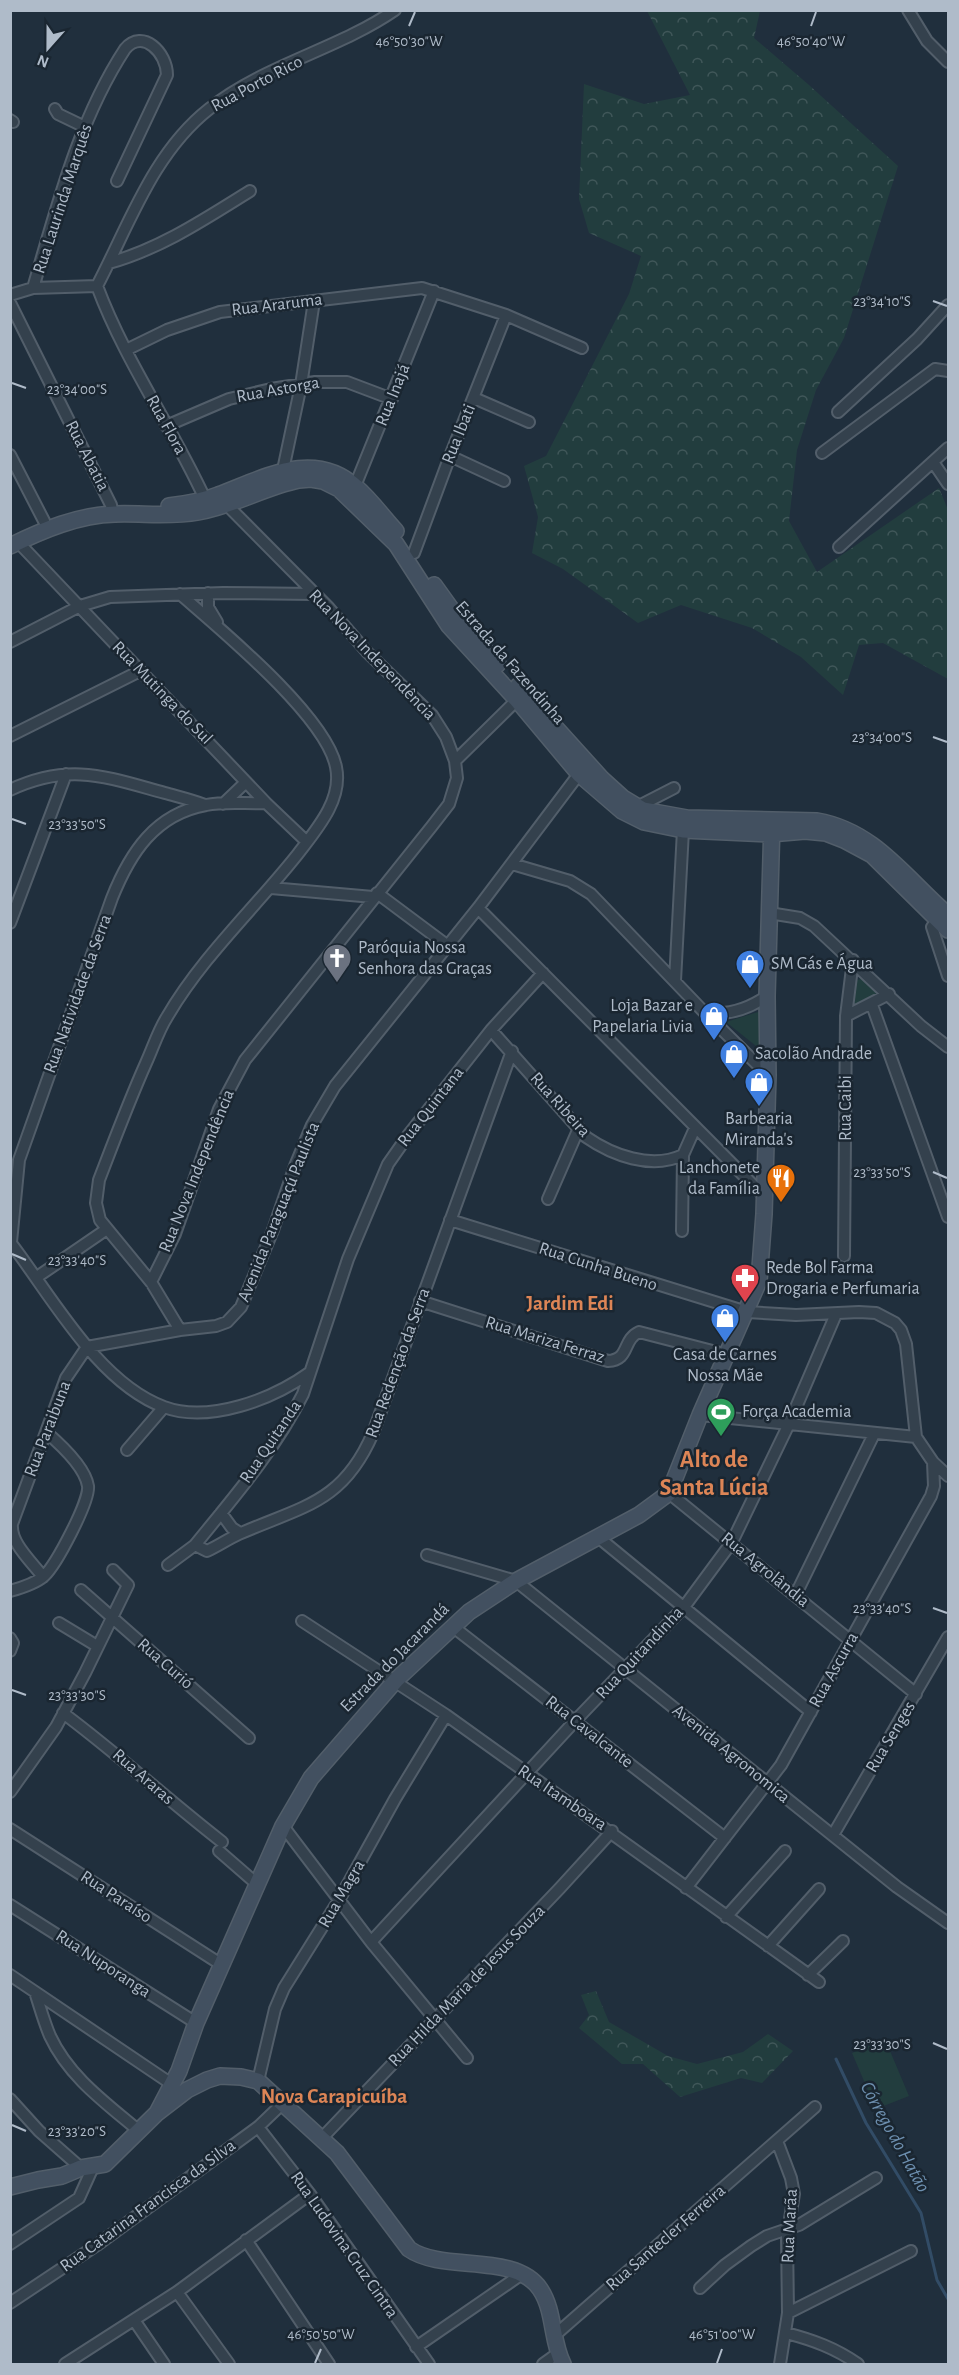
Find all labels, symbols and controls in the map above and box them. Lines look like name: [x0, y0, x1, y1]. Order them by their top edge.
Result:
north arrow: [18, 18, 78, 78]
text: 46°50'30"W: [375, 34, 443, 49]
text: 46°50'40"W: [777, 34, 846, 49]
text: N: [35, 52, 51, 71]
street label: Rua Porto Rico: [208, 52, 306, 116]
street label: Rua Laurinda Marquês: [30, 122, 96, 276]
street label: Rua Araruma: [230, 290, 324, 320]
text: 23°34'10"S: [853, 294, 911, 309]
street label: Rua Inajá: [372, 361, 414, 429]
street label: Rua Astorga: [235, 374, 321, 406]
text: 23°34'00"S: [47, 382, 107, 397]
street label: Rua Flora: [142, 392, 190, 458]
street label: Rua Ibati: [439, 402, 479, 466]
street label: Rua Abatia: [62, 418, 112, 494]
street label: Rua Nova Independência: [305, 586, 439, 724]
street label: Estrada da Fazendinha: [452, 598, 568, 728]
street label: Rua Mutinga do Sul: [108, 638, 216, 748]
text: 23°34'00"S: [852, 730, 912, 745]
text: 23°33'50"S: [48, 817, 106, 832]
street label: Rua Natividade da Serra: [41, 912, 115, 1076]
place label: Paróquia Nossa Senhora das Graças: [358, 939, 492, 978]
church icon: Paróquia Nossa Senhora das Graças: [321, 942, 353, 984]
shop icon: SM Gás e Água: [734, 948, 766, 990]
place label: SM Gás e Água: [771, 952, 873, 973]
place label: Loja Bazar e Papelaria Livia: [592, 997, 693, 1036]
shop icon: Loja Bazar e Papelaria Livia: [698, 1000, 730, 1042]
shop icon: Sacolão Andrade: [718, 1038, 750, 1080]
place label: Sacolão Andrade: [755, 1045, 872, 1063]
street label: Rua Quintana: [394, 1064, 468, 1150]
shop icon: Barbearia Miranda's: [743, 1066, 775, 1108]
street label: Rua Ribeira: [526, 1069, 594, 1141]
street label: Rua Caibi: [837, 1075, 855, 1141]
street label: Rua Nova Independência: [156, 1087, 238, 1255]
place label: Barbearia Miranda's: [725, 1110, 793, 1149]
street label: Avenida Paraguaçú Paulista: [235, 1120, 323, 1304]
place label: Lanchonete da Família: [679, 1159, 760, 1198]
restaurant icon: Lanchonete da Família: [765, 1162, 797, 1204]
text: 23°33'50"S: [853, 1165, 911, 1180]
street label: Rua Cunha Bueno: [537, 1239, 660, 1295]
text: 23°33'40"S: [48, 1253, 106, 1268]
place label: Rede Bol Farma Drogaria e Perfumaria: [766, 1259, 920, 1298]
pharmacy icon: Rede Bol Farma Drogaria e Perfumaria: [729, 1262, 761, 1304]
street label: Rua Redenção da Serra: [362, 1286, 434, 1440]
district label: Jardim Edi: [526, 1293, 614, 1314]
shop icon: Casa de Carnes Nossa Mãe: [709, 1302, 741, 1344]
street label: Rua Mariza Ferraz: [483, 1313, 607, 1367]
place label: Casa de Carnes Nossa Mãe: [673, 1346, 777, 1385]
street label: Rua Paraibuna: [21, 1378, 75, 1480]
sports icon: Força Academia: [705, 1396, 737, 1438]
street label: Rua Quitanda: [237, 1397, 305, 1487]
place label: Força Academia: [742, 1403, 851, 1421]
district label: Alto de Santa Lúcia: [660, 1448, 768, 1500]
street label: Rua Agrolândia: [717, 1529, 813, 1611]
street label: Estrada do Jacarandá: [337, 1600, 453, 1716]
text: 23°33'40"S: [853, 1601, 911, 1616]
street label: Rua Quitandinha: [593, 1603, 687, 1703]
street label: Rua Ascurra: [806, 1629, 862, 1711]
street label: Rua Curió: [134, 1635, 196, 1693]
text: 23°33'30"S: [48, 1688, 106, 1703]
street label: Rua Cavalcante: [542, 1692, 636, 1772]
street label: Rua Senges: [863, 1698, 919, 1776]
street label: Avenida Agronomica: [669, 1701, 793, 1807]
street label: Rua Araras: [109, 1746, 177, 1808]
street label: Rua Itamboara: [514, 1762, 610, 1834]
street label: Rua Magra: [315, 1857, 369, 1931]
street label: Rua Paraíso: [77, 1867, 155, 1927]
street label: Rua Hilda Maria de Jesus Souza: [385, 1902, 549, 2070]
street label: Rua Nuporanga: [52, 1927, 154, 2001]
text: 23°33'30"S: [853, 2037, 911, 2052]
water label: Córrego do Hatão: [856, 2078, 934, 2196]
district label: Nova Carapicuíba: [261, 2086, 407, 2107]
text: 23°33'20"S: [48, 2124, 106, 2139]
street label: Rua Catarina Francisca da Silva: [57, 2136, 239, 2276]
street label: Rua Ludovina Cruz Cintra: [287, 2168, 401, 2322]
street label: Rua Santecler Ferreira: [603, 2181, 729, 2295]
street label: Rua Marãa: [779, 2188, 801, 2264]
text: 46°50'50"W: [287, 2327, 355, 2342]
text: 46°51'00"W: [689, 2327, 756, 2342]

